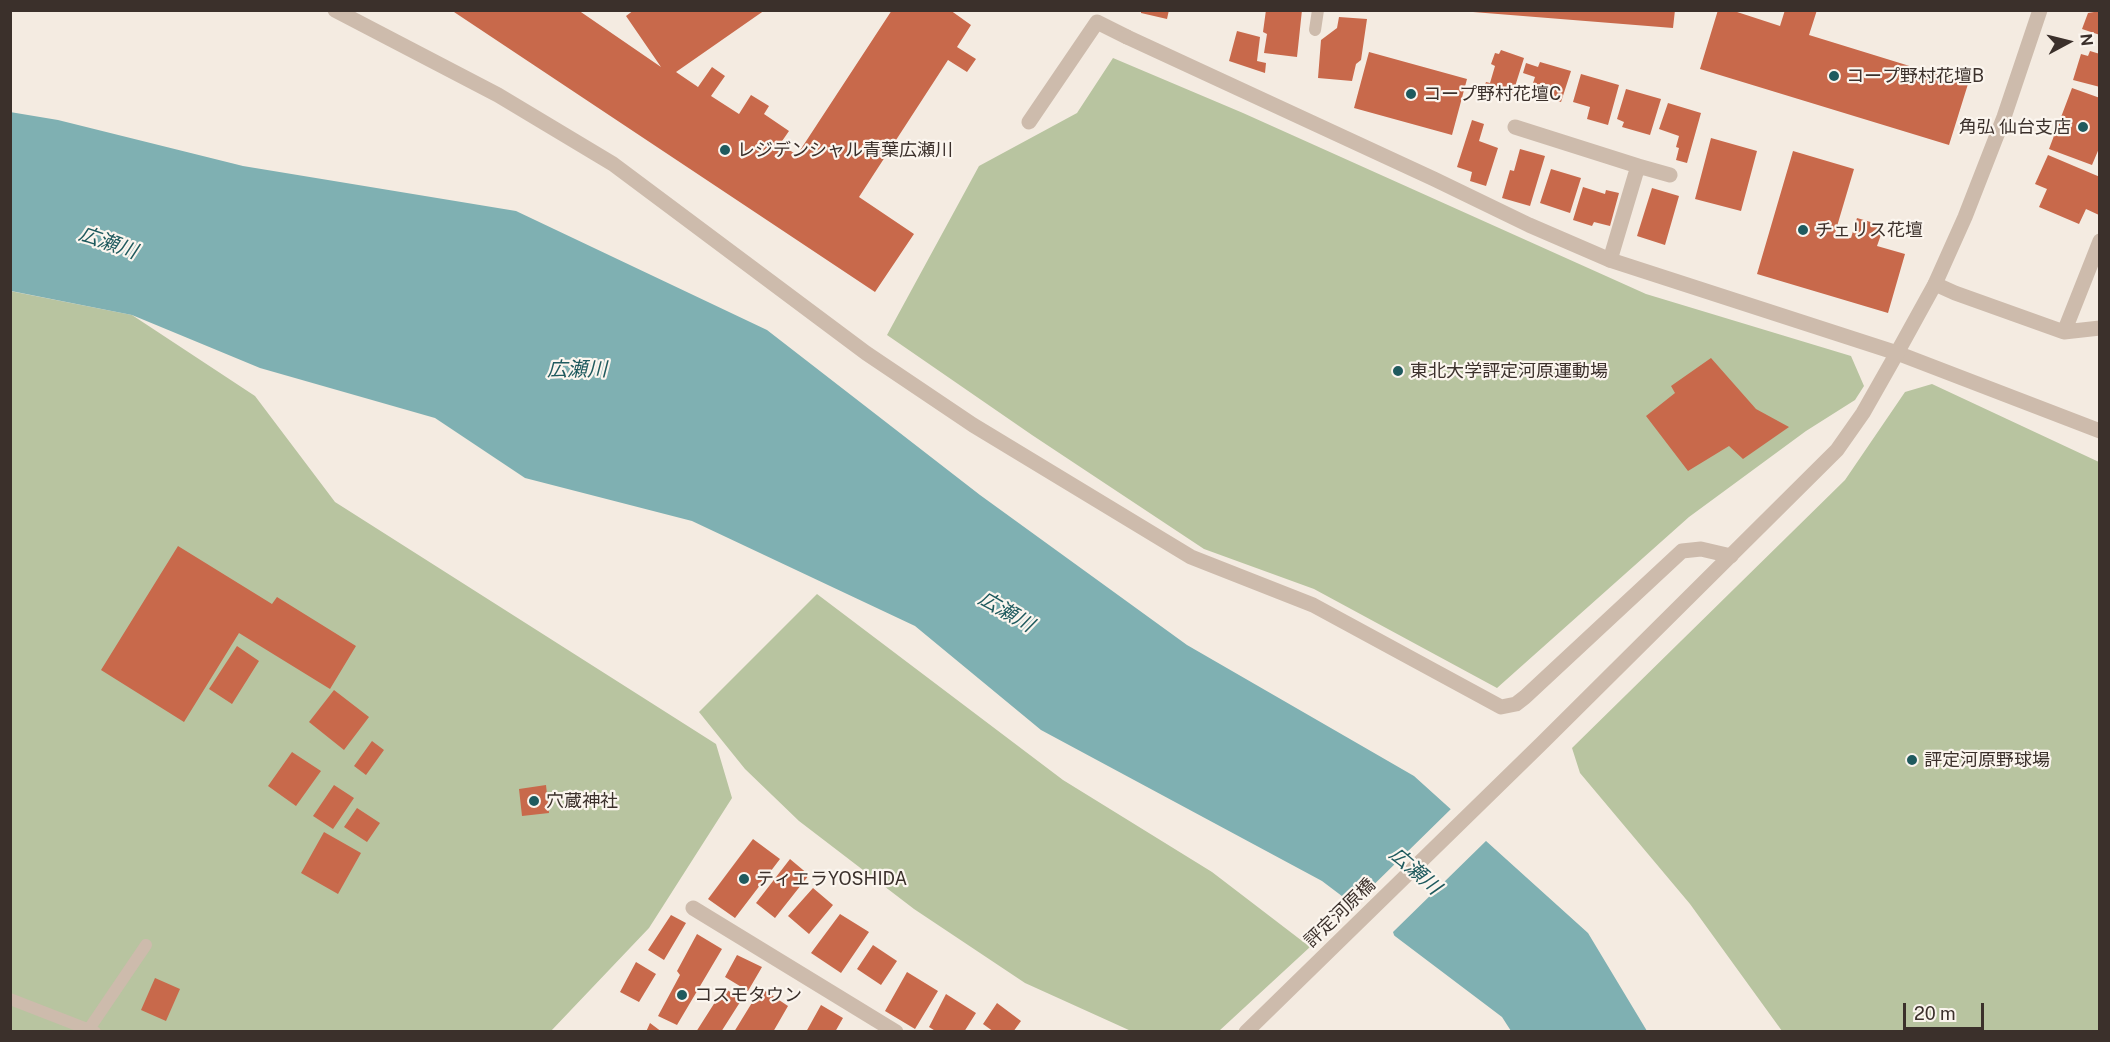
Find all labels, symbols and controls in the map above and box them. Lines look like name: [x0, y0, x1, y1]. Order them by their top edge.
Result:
north arrow: [2038, 12, 2098, 72]
text: N: [2076, 32, 2097, 47]
place label: コープ野村花壇B: [1846, 65, 1984, 87]
marker: コープ野村花壇B: [1827, 69, 1841, 83]
place label: コープ野村花壇C: [1423, 83, 1561, 105]
marker: コープ野村花壇C: [1404, 87, 1418, 101]
place label: 角弘 仙台支店: [1959, 116, 2071, 138]
marker: 角弘 仙台支店: [2076, 120, 2090, 134]
place label: レジデンシャル青葉広瀬川: [737, 139, 953, 161]
marker: レジデンシャル青葉広瀬川: [718, 143, 732, 157]
place label: チェリス花壇: [1815, 219, 1923, 241]
water label: 広瀬川: [76, 222, 140, 264]
marker: チェリス花壇: [1796, 223, 1810, 237]
water label: 広瀬川: [547, 358, 607, 382]
place label: 東北大学評定河原運動場: [1410, 360, 1608, 382]
marker: 東北大学評定河原運動場: [1391, 364, 1405, 378]
water label: 広瀬川: [974, 587, 1038, 637]
place label: 評定河原野球場: [1924, 749, 2050, 771]
marker: 評定河原野球場: [1905, 753, 1919, 767]
place label: 穴蔵神社: [546, 790, 618, 812]
marker: 穴蔵神社: [527, 794, 541, 808]
water label: 広瀬川: [1384, 842, 1446, 900]
place label: ティエラYOSHIDA: [756, 868, 907, 890]
marker: ティエラYOSHIDA: [737, 872, 751, 886]
street label: 評定河原橋: [1300, 874, 1380, 952]
place label: コスモタウン: [694, 984, 802, 1006]
marker: コスモタウン: [675, 988, 689, 1002]
scale bar: [1906, 991, 1987, 1029]
text: 20 m: [1914, 1003, 1956, 1024]

